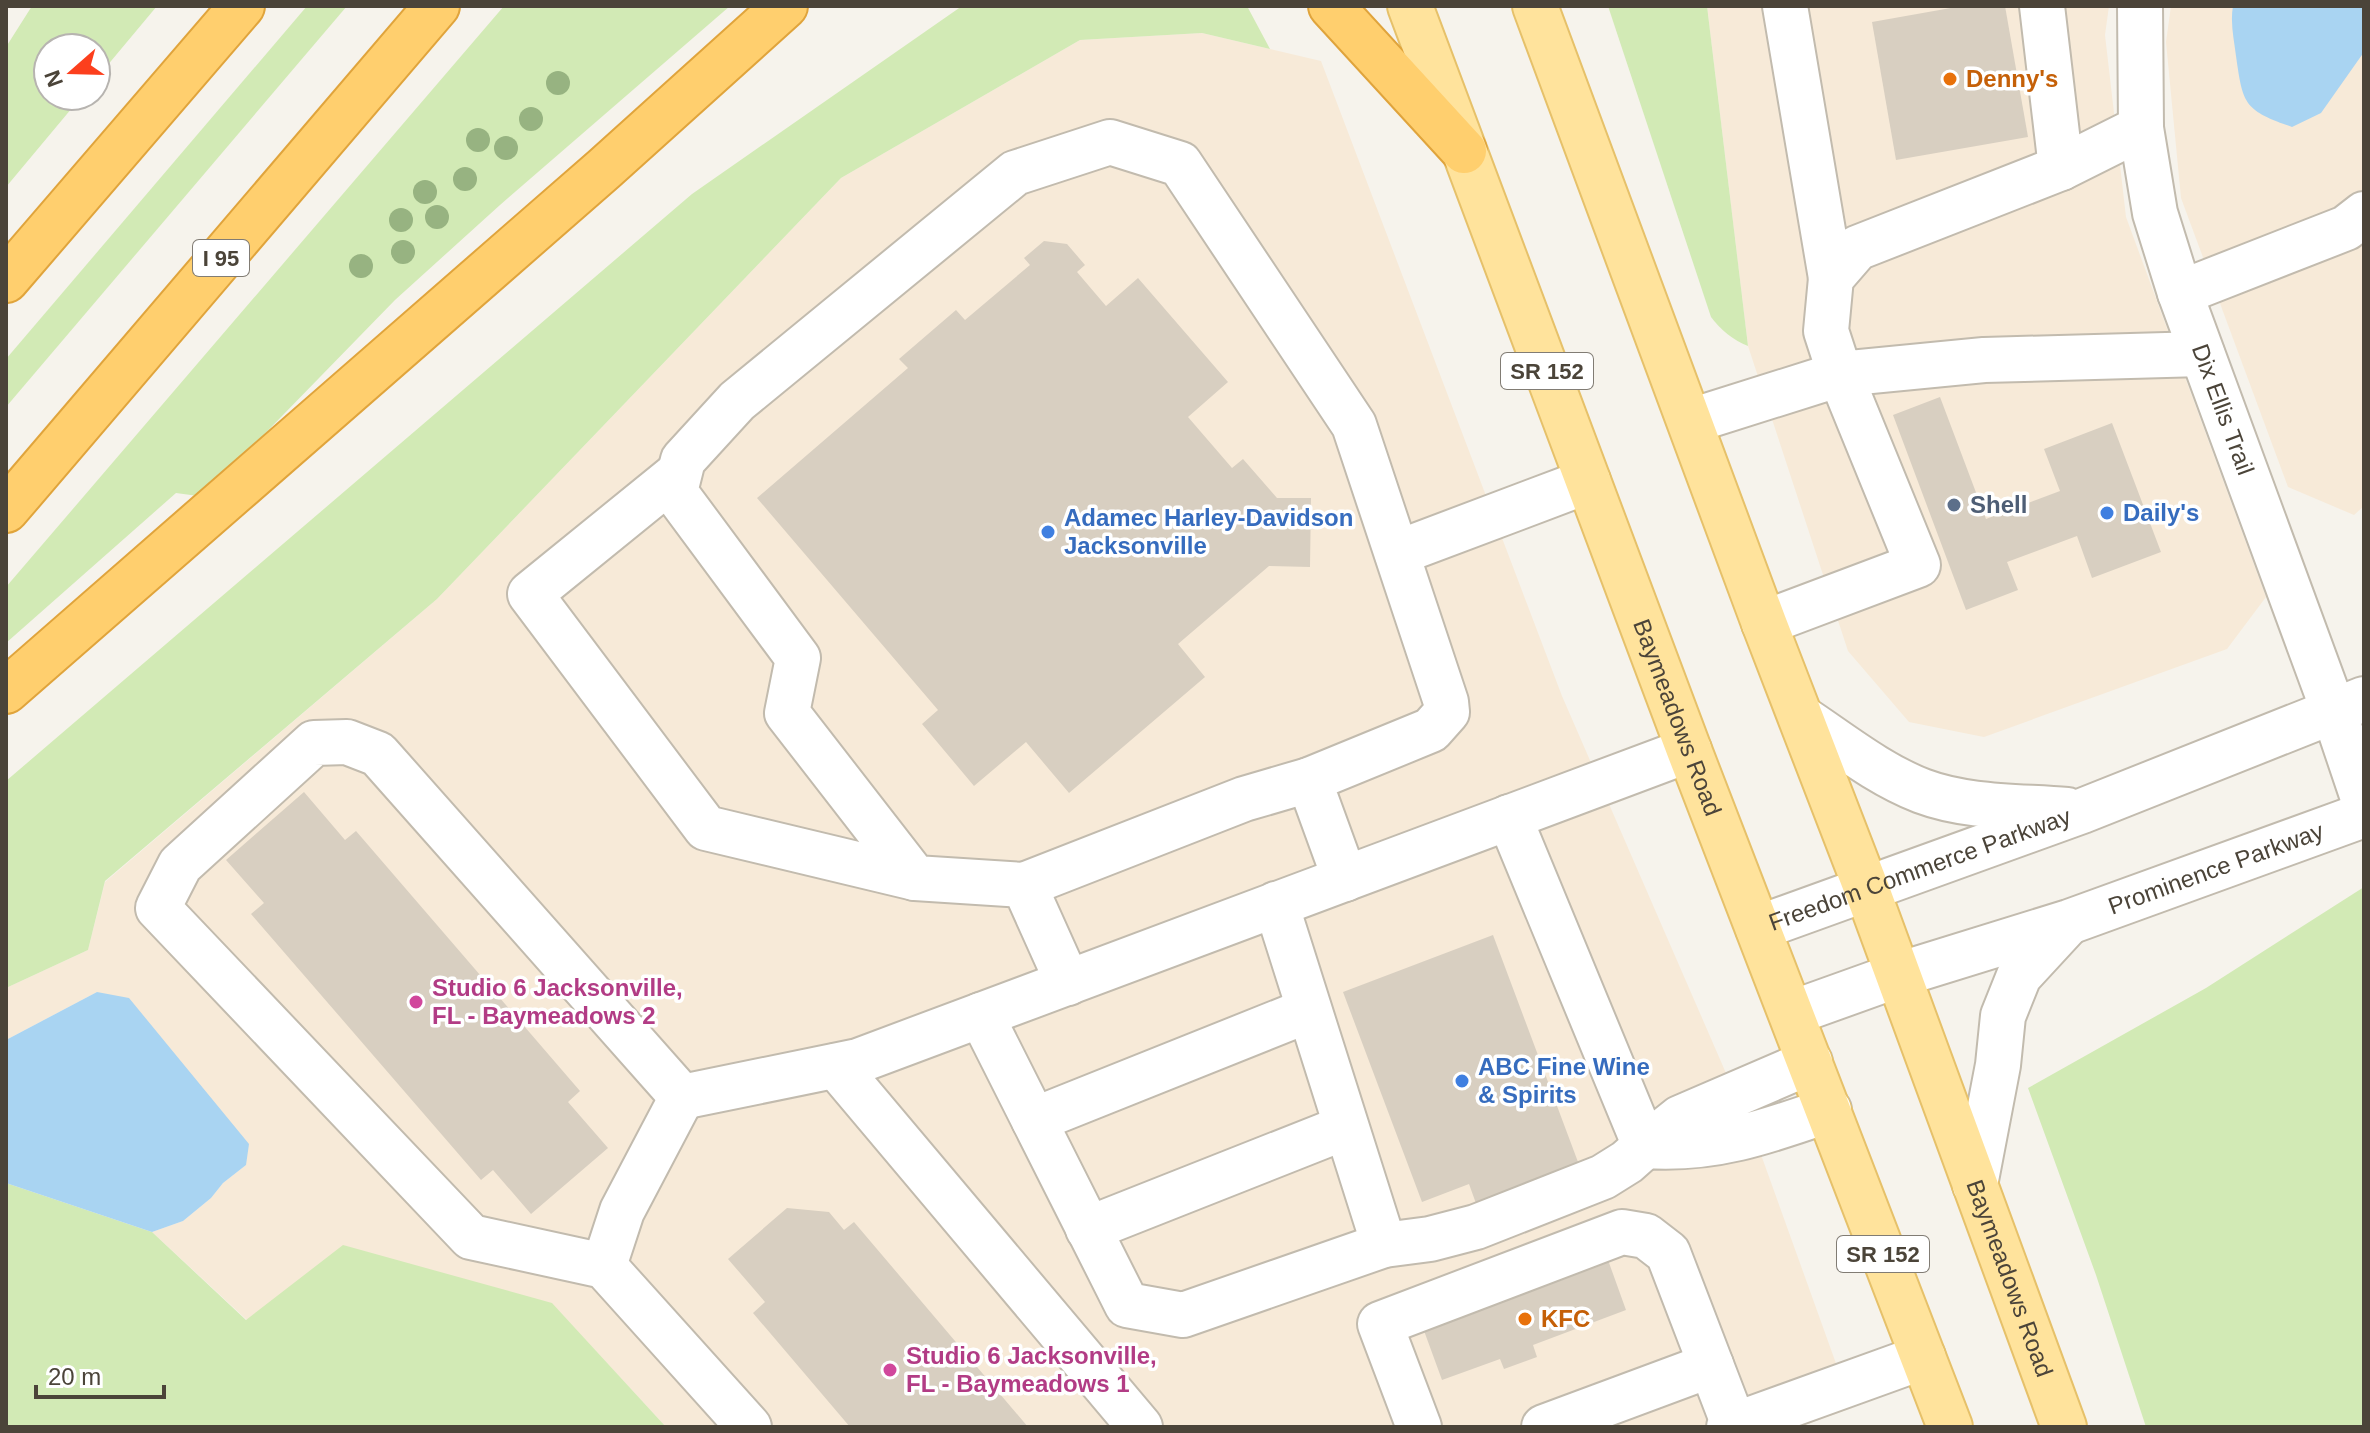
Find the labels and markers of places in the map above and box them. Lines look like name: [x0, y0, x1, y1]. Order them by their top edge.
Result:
place label: Denny's: [1966, 65, 2058, 92]
marker: Denny's: [1941, 70, 1959, 88]
place label: Shell: [1970, 491, 2027, 518]
marker: Shell: [1945, 496, 1963, 514]
place label: Daily's: [2123, 499, 2199, 526]
place label: Adamec Harley-Davidson Jacksonville: [1064, 504, 1353, 559]
marker: Daily's: [2098, 504, 2116, 522]
marker: Adamec Harley-Davidson Jacksonville: [1039, 523, 1057, 541]
place label: Studio 6 Jacksonville, FL - Baymeadows 2: [432, 974, 683, 1029]
marker: Studio 6 Jacksonville, FL - Baymeadows 2: [407, 993, 425, 1011]
place label: ABC Fine Wine & Spirits: [1478, 1053, 1650, 1108]
marker: ABC Fine Wine & Spirits: [1453, 1072, 1471, 1090]
place label: KFC: [1541, 1305, 1590, 1332]
marker: KFC: [1516, 1310, 1534, 1328]
place label: Studio 6 Jacksonville, FL - Baymeadows 1: [906, 1342, 1157, 1397]
marker: Studio 6 Jacksonville, FL - Baymeadows 1: [881, 1361, 899, 1379]

